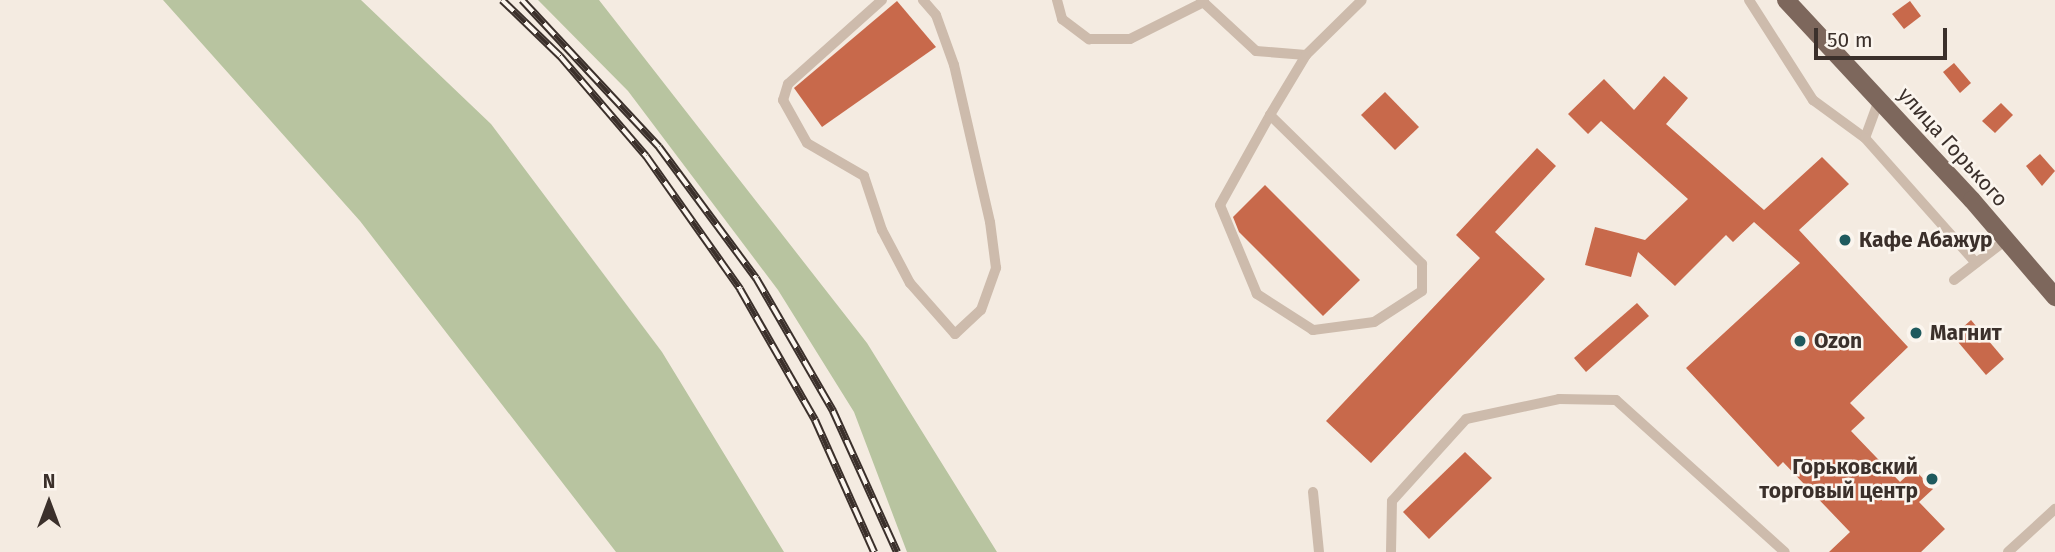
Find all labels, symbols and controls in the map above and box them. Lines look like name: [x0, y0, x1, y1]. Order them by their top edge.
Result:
scale bar: [1817, 14, 1950, 58]
text: 50 m: [1827, 27, 1873, 53]
street label: улица Горького: [1893, 82, 2013, 212]
place label: Кафе Абажур: [1859, 227, 1993, 253]
marker: Кафе Абажур: [1837, 232, 1853, 248]
place label: Магнит: [1930, 320, 2002, 346]
marker: Магнит: [1908, 325, 1924, 341]
place label: Ozon: [1814, 328, 1862, 354]
marker: Ozon: [1792, 333, 1808, 349]
place label: Горьковский торговый центр: [1759, 454, 1918, 504]
north arrow: [14, 468, 84, 538]
text: N: [43, 470, 55, 493]
marker: Горьковский торговый центр: [1924, 471, 1940, 487]

